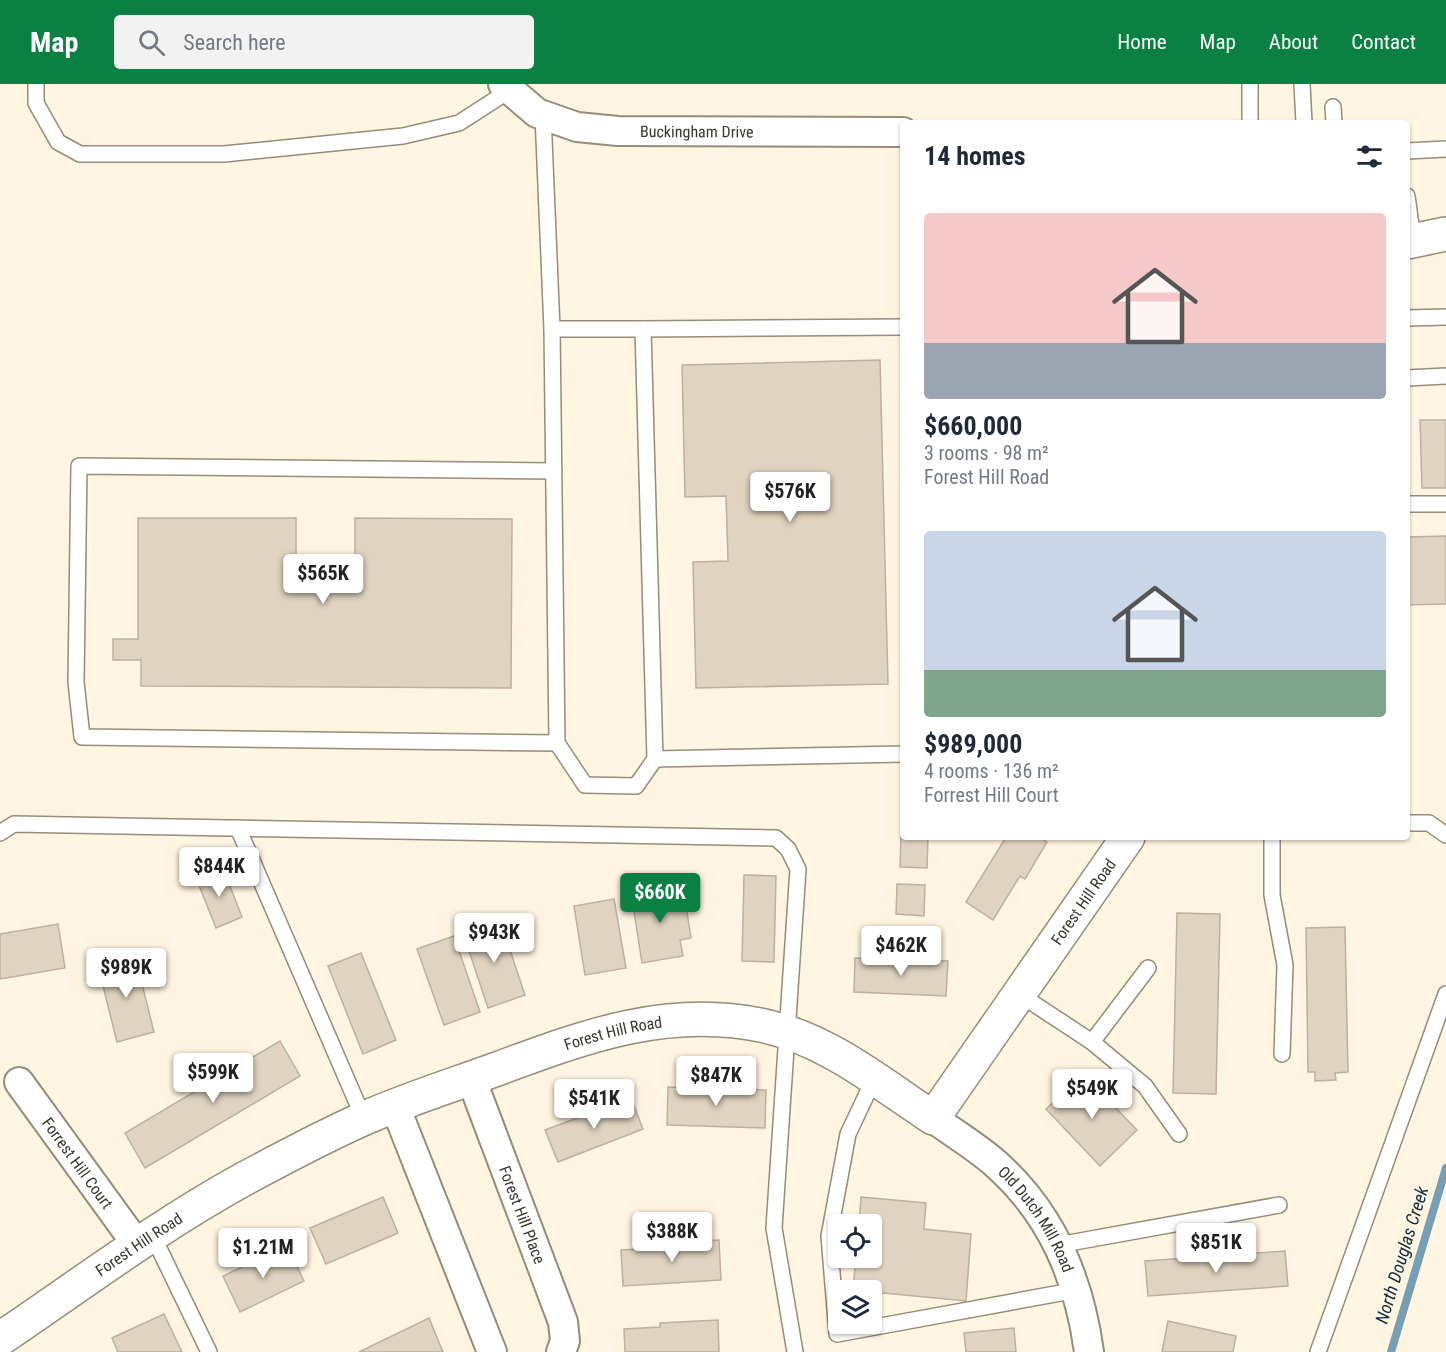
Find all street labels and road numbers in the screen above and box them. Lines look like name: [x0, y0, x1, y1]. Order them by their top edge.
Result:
street label: Buckingham Drive: [640, 122, 753, 141]
street label: Forest Hill Road: [1047, 855, 1120, 949]
street label: Forest Hill Road: [562, 1013, 663, 1054]
street label: Forrest Hill Court: [38, 1114, 117, 1213]
street label: Old Dutch Mill Road: [994, 1162, 1078, 1275]
street label: Forest Hill Place: [495, 1163, 549, 1266]
street label: Forest Hill Road: [92, 1209, 186, 1280]

